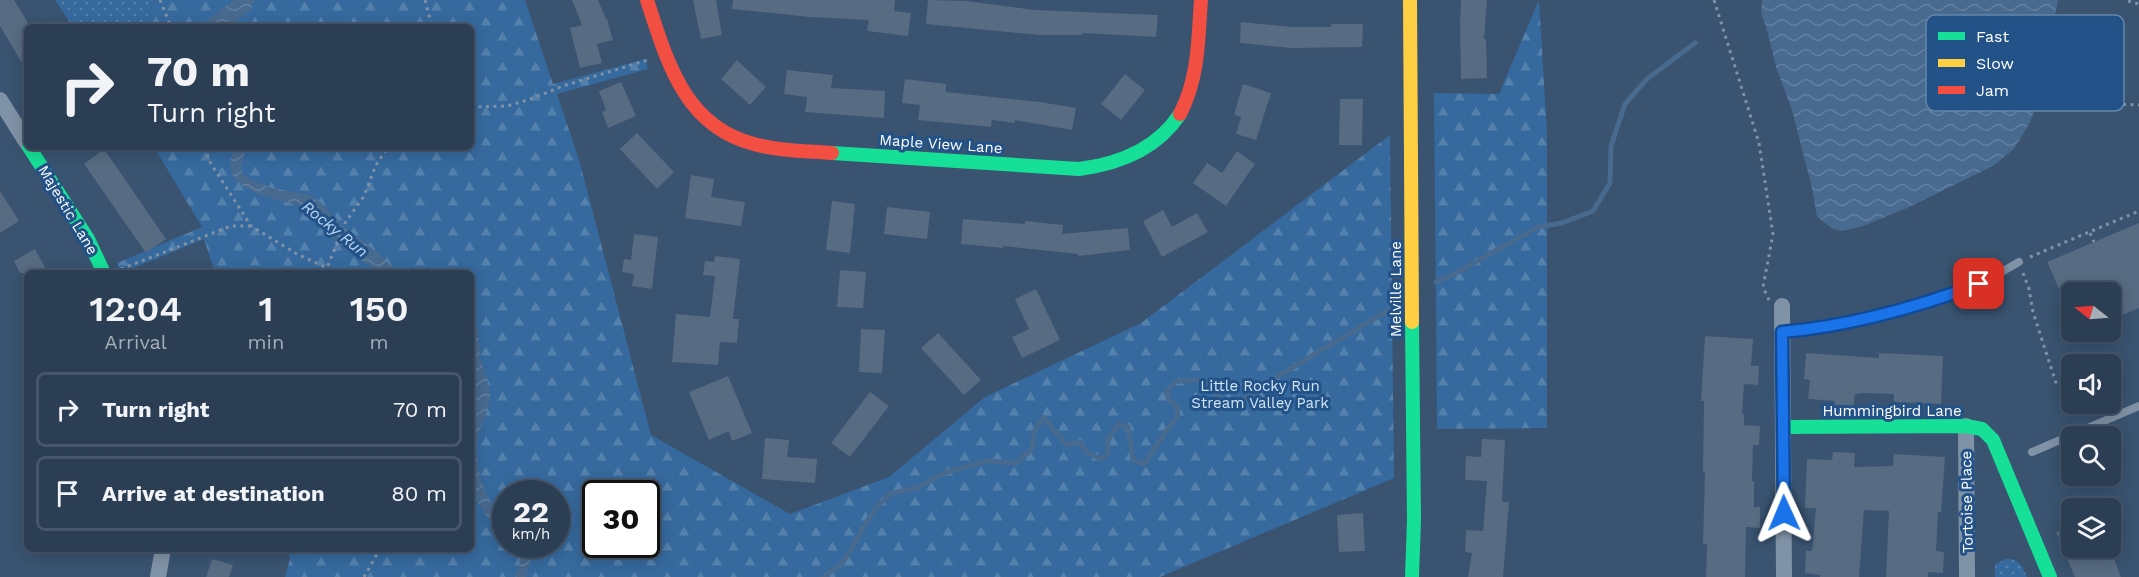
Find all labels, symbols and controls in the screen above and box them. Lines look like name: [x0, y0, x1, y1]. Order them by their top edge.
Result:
legend: [1926, 15, 2124, 111]
text: Fast: [1976, 27, 2009, 46]
text: 70 m: [147, 47, 250, 96]
icon: right: [48, 48, 126, 126]
text: Slow: [1976, 54, 2014, 73]
text: Jam: [1976, 81, 2009, 100]
text: Turn right: [147, 97, 276, 129]
street label: Maple View Lane: [879, 131, 1003, 157]
street label: Majestic Lane: [34, 162, 102, 258]
water label: Rocky Run: [298, 197, 372, 261]
street label: Melville Lane: [1387, 241, 1405, 337]
pin: [1953, 258, 2004, 309]
icon: arrive: [1962, 267, 1995, 300]
north arrow: [2061, 282, 2121, 342]
map controls: [2061, 282, 2121, 558]
text: 12:04: [89, 288, 182, 330]
text: 1: [258, 288, 273, 330]
text: 150: [350, 288, 409, 330]
text: Arrival: [105, 330, 167, 354]
text: min: [248, 330, 284, 354]
text: m: [370, 330, 389, 354]
button: sound: [2061, 354, 2121, 414]
park label: Little Rocky Run Stream Valley Park: [1191, 377, 1329, 412]
icon: right: [51, 393, 84, 426]
text: Turn right: [102, 397, 209, 422]
text: 70 m: [393, 397, 447, 422]
street label: Hummingbird Lane: [1822, 402, 1962, 420]
button: search: [2061, 426, 2121, 486]
street label: Tortoise Place: [1957, 451, 1977, 553]
icon: arrive: [51, 477, 84, 510]
speed limit sign: 30: [582, 480, 660, 558]
text: Arrive at destination: [102, 481, 325, 506]
text: 80 m: [391, 481, 447, 506]
position arrow: [1752, 481, 1816, 545]
text: 22: [513, 494, 549, 529]
button: layers: [2061, 498, 2121, 558]
text: km/h: [512, 525, 550, 543]

